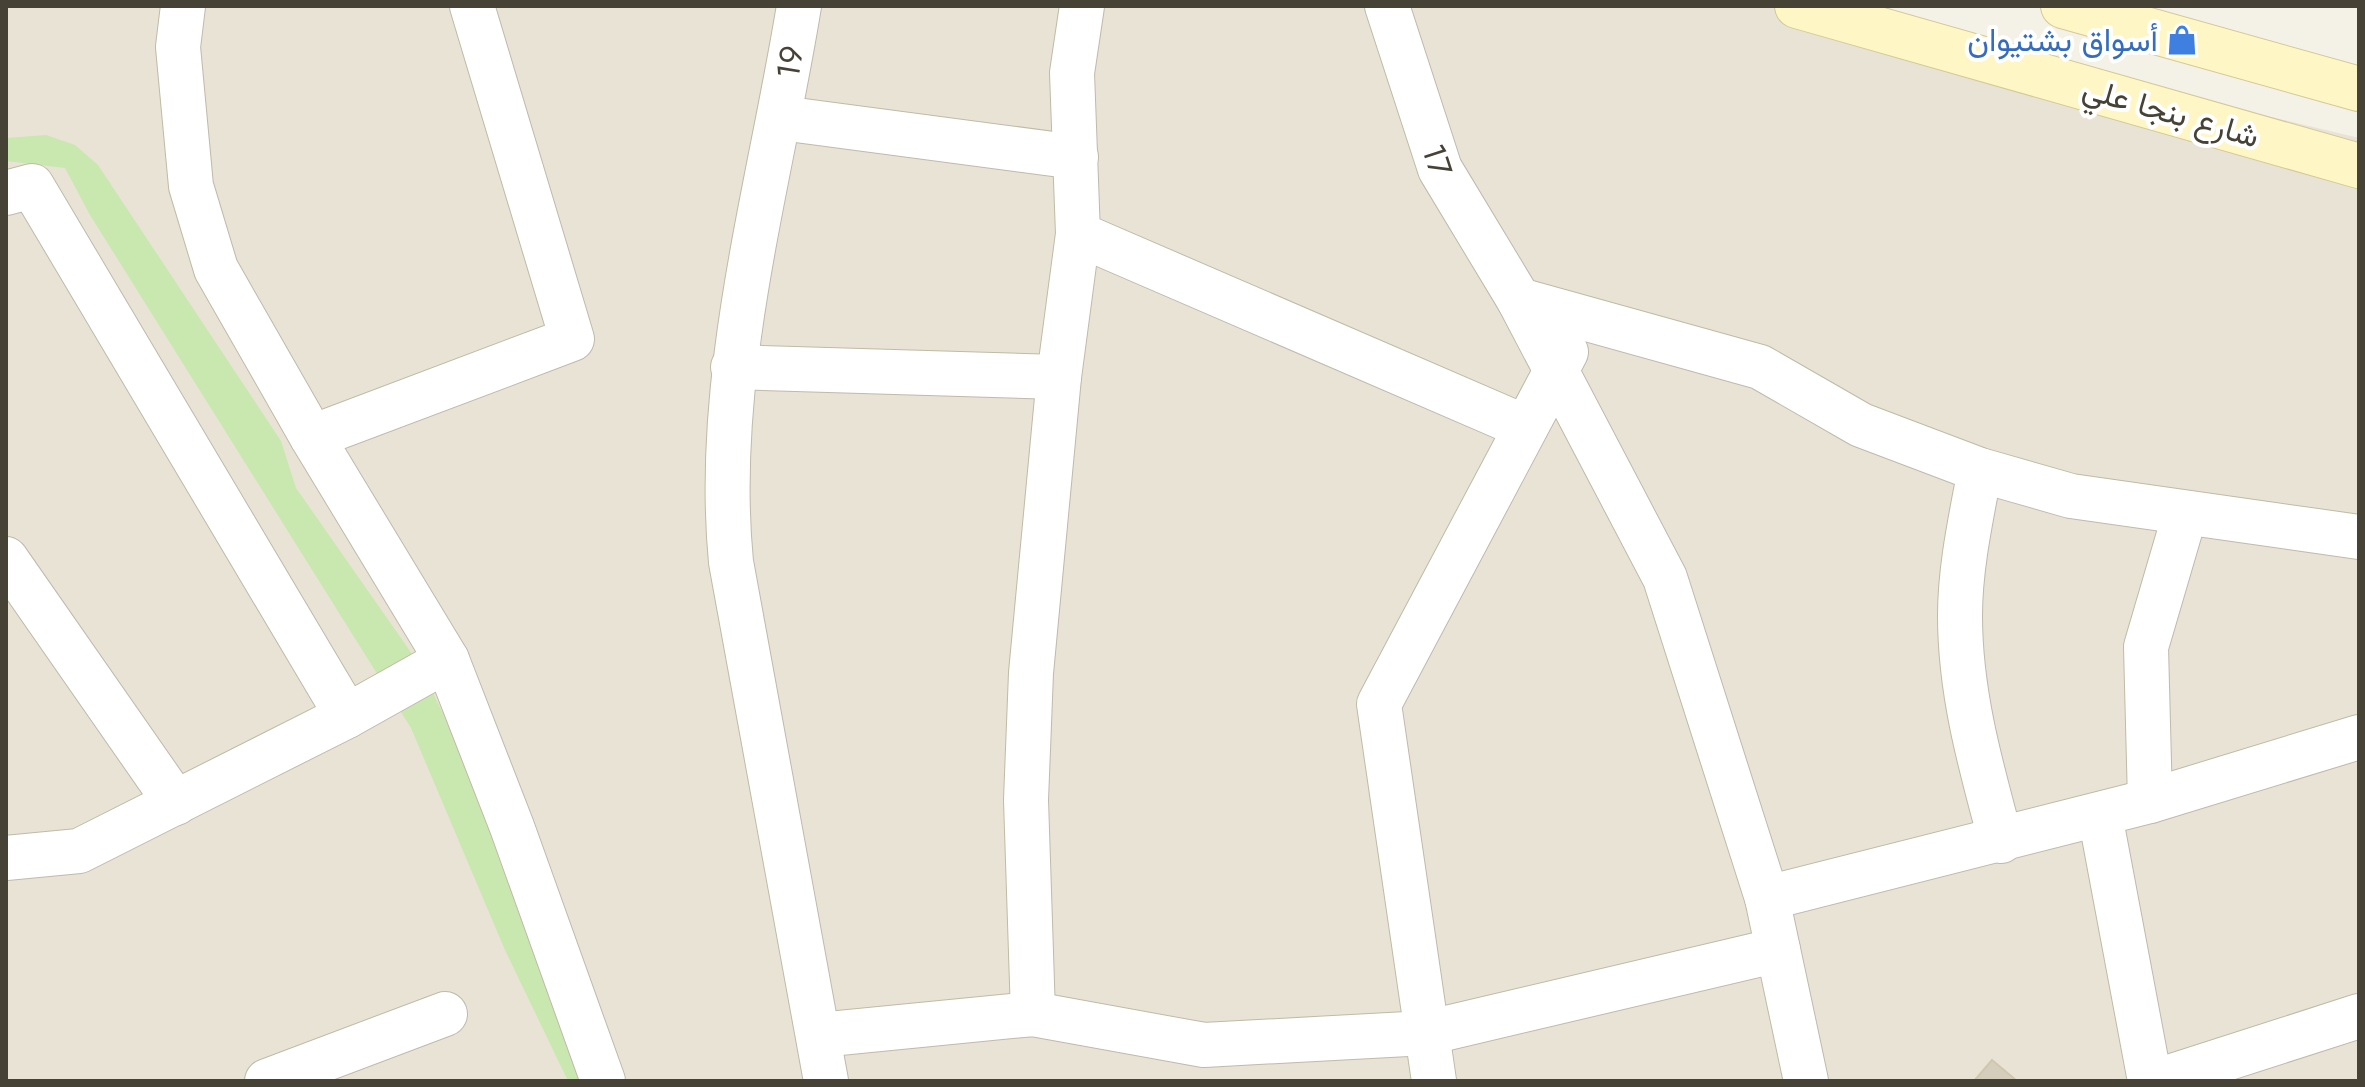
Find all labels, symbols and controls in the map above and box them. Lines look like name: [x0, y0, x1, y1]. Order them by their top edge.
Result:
place label: أسواق بشتيوان: [1967, 17, 2158, 63]
shop icon: أسواق بشتيوان: [2165, 23, 2199, 57]
street label: 19: [765, 42, 815, 82]
street label: شارع بنجا علي: [2077, 65, 2265, 162]
street label: 17: [1410, 138, 1464, 182]

